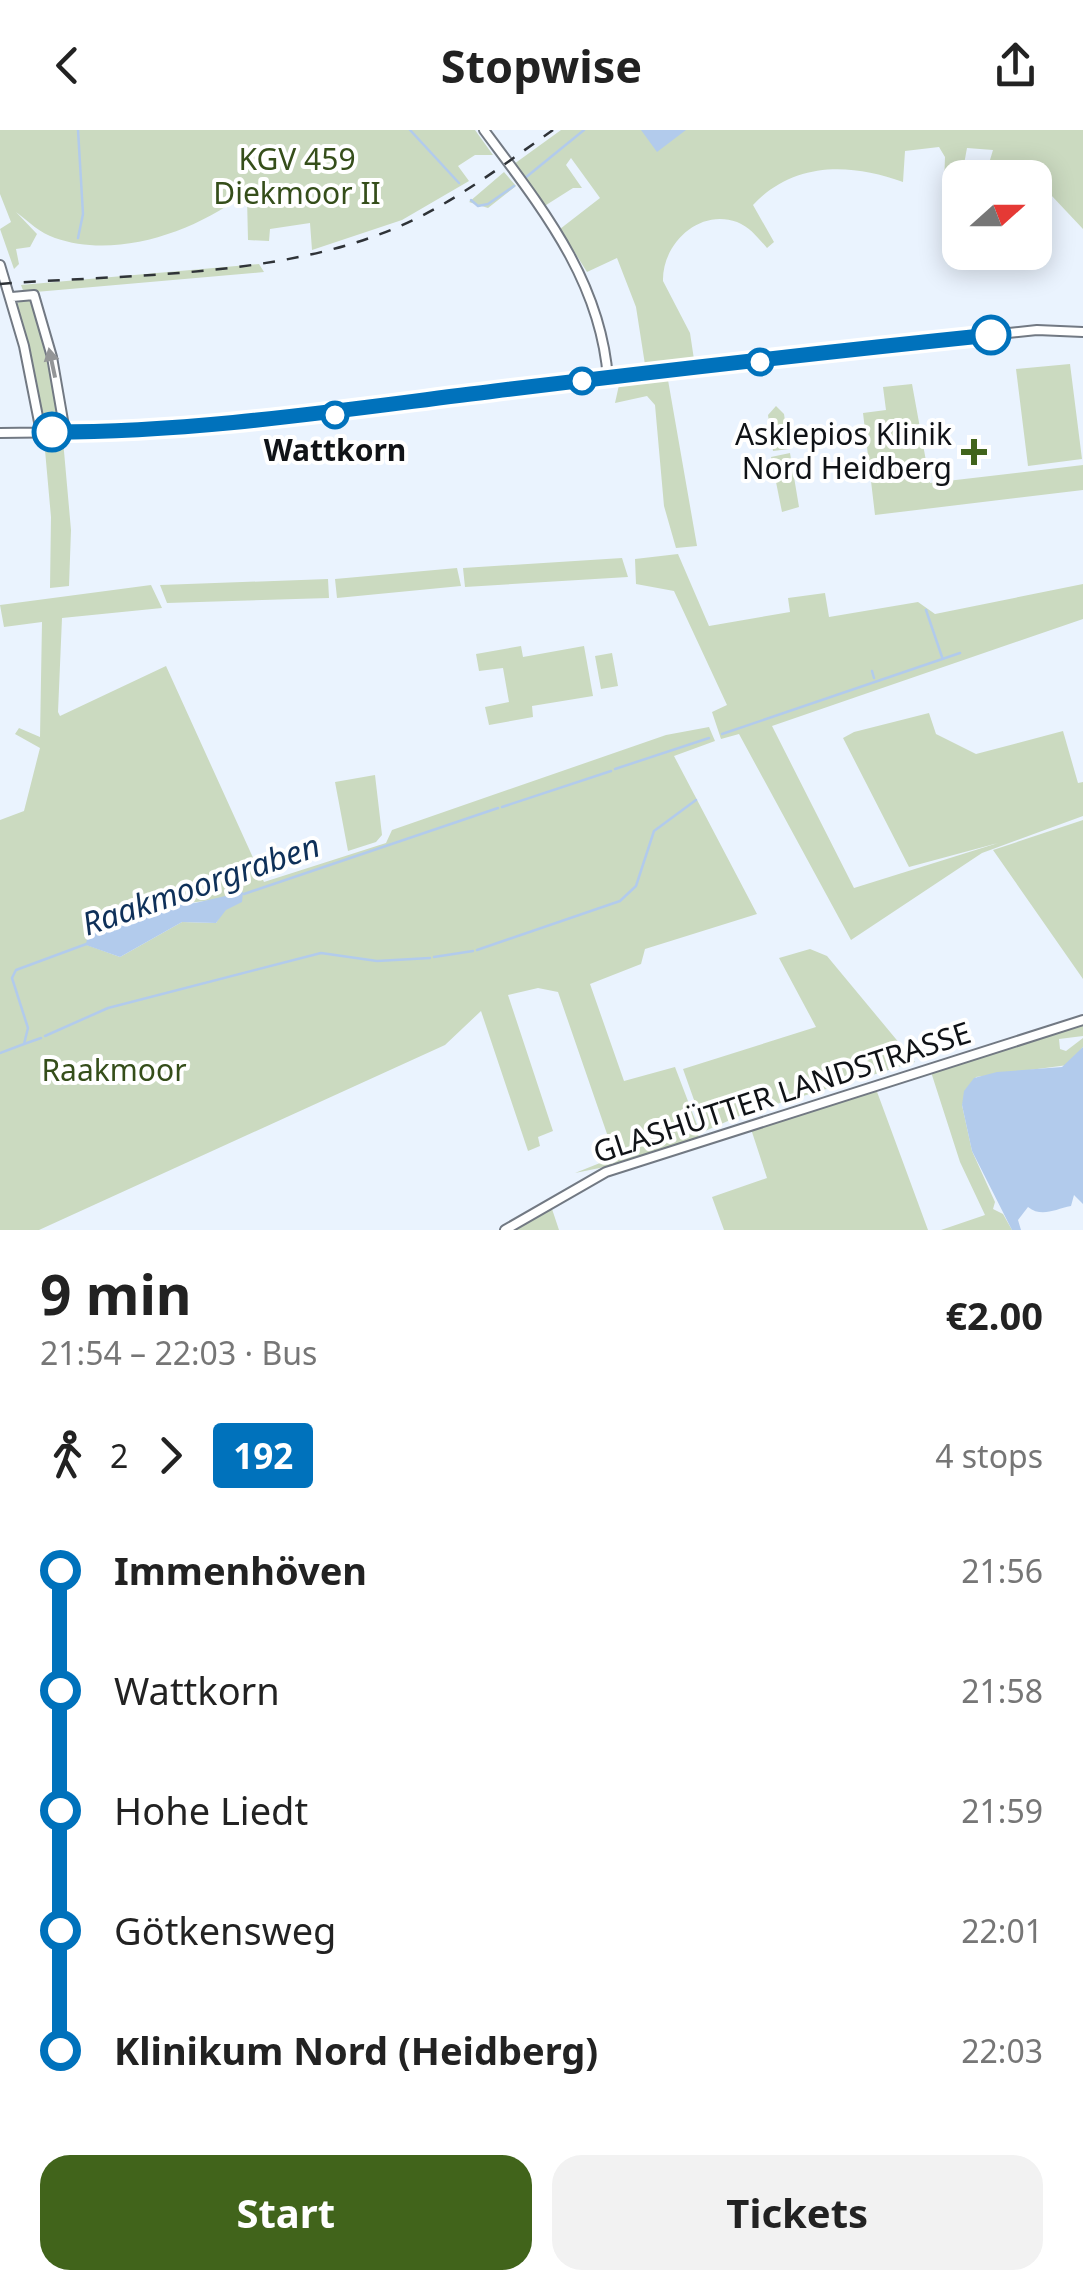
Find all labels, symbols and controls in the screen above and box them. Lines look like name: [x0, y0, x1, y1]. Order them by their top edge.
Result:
text: Stopwise: [441, 35, 642, 96]
icon: back: [40, 38, 95, 93]
icon: share: [988, 38, 1043, 93]
park label: KGV 459 Diekmoor II: [213, 138, 381, 213]
north arrow: [942, 160, 1052, 270]
map controls: [942, 160, 1052, 270]
unlabelled marker: [972, 316, 1010, 354]
one-way arrow: [44, 347, 60, 378]
unlabelled marker: [747, 349, 773, 375]
unlabelled marker: [569, 368, 595, 394]
marker: Wattkorn: [322, 402, 348, 428]
unlabelled marker: [33, 413, 71, 451]
place label: Asklepios Klinik Nord Heidberg: [735, 413, 952, 488]
place label: Wattkorn: [264, 429, 406, 470]
marker: Asklepios Klinik Nord Heidberg: [961, 439, 987, 465]
water label: Raakmoorgraben: [76, 823, 325, 944]
street label: GLASHÜTTER LANDSTRASSE: [588, 1011, 976, 1172]
park label: Raakmoor: [41, 1049, 187, 1090]
text: 9 min: [40, 1256, 192, 1331]
text: €2.00: [945, 1289, 1043, 1341]
text: 21:54 – 22:03 · Bus: [40, 1331, 317, 1374]
icon: walk: [40, 1428, 95, 1483]
icon: forward: [143, 1428, 198, 1483]
text: 192: [233, 1432, 293, 1479]
text: 2: [110, 1434, 128, 1477]
text: 4 stops: [935, 1434, 1043, 1477]
text: Immenhöven: [114, 1544, 367, 1596]
text: 21:56: [961, 1549, 1043, 1592]
text: Wattkorn: [114, 1664, 280, 1716]
text: 21:58: [961, 1669, 1043, 1712]
text: Hohe Liedt: [114, 1784, 308, 1836]
text: 21:59: [961, 1789, 1043, 1832]
text: Götkensweg: [114, 1904, 336, 1956]
text: 22:01: [961, 1909, 1043, 1952]
text: Klinikum Nord (Heidberg): [114, 2024, 598, 2076]
text: 22:03: [961, 2029, 1043, 2072]
button: Start: [40, 2155, 532, 2270]
button: Tickets: [552, 2155, 1043, 2270]

